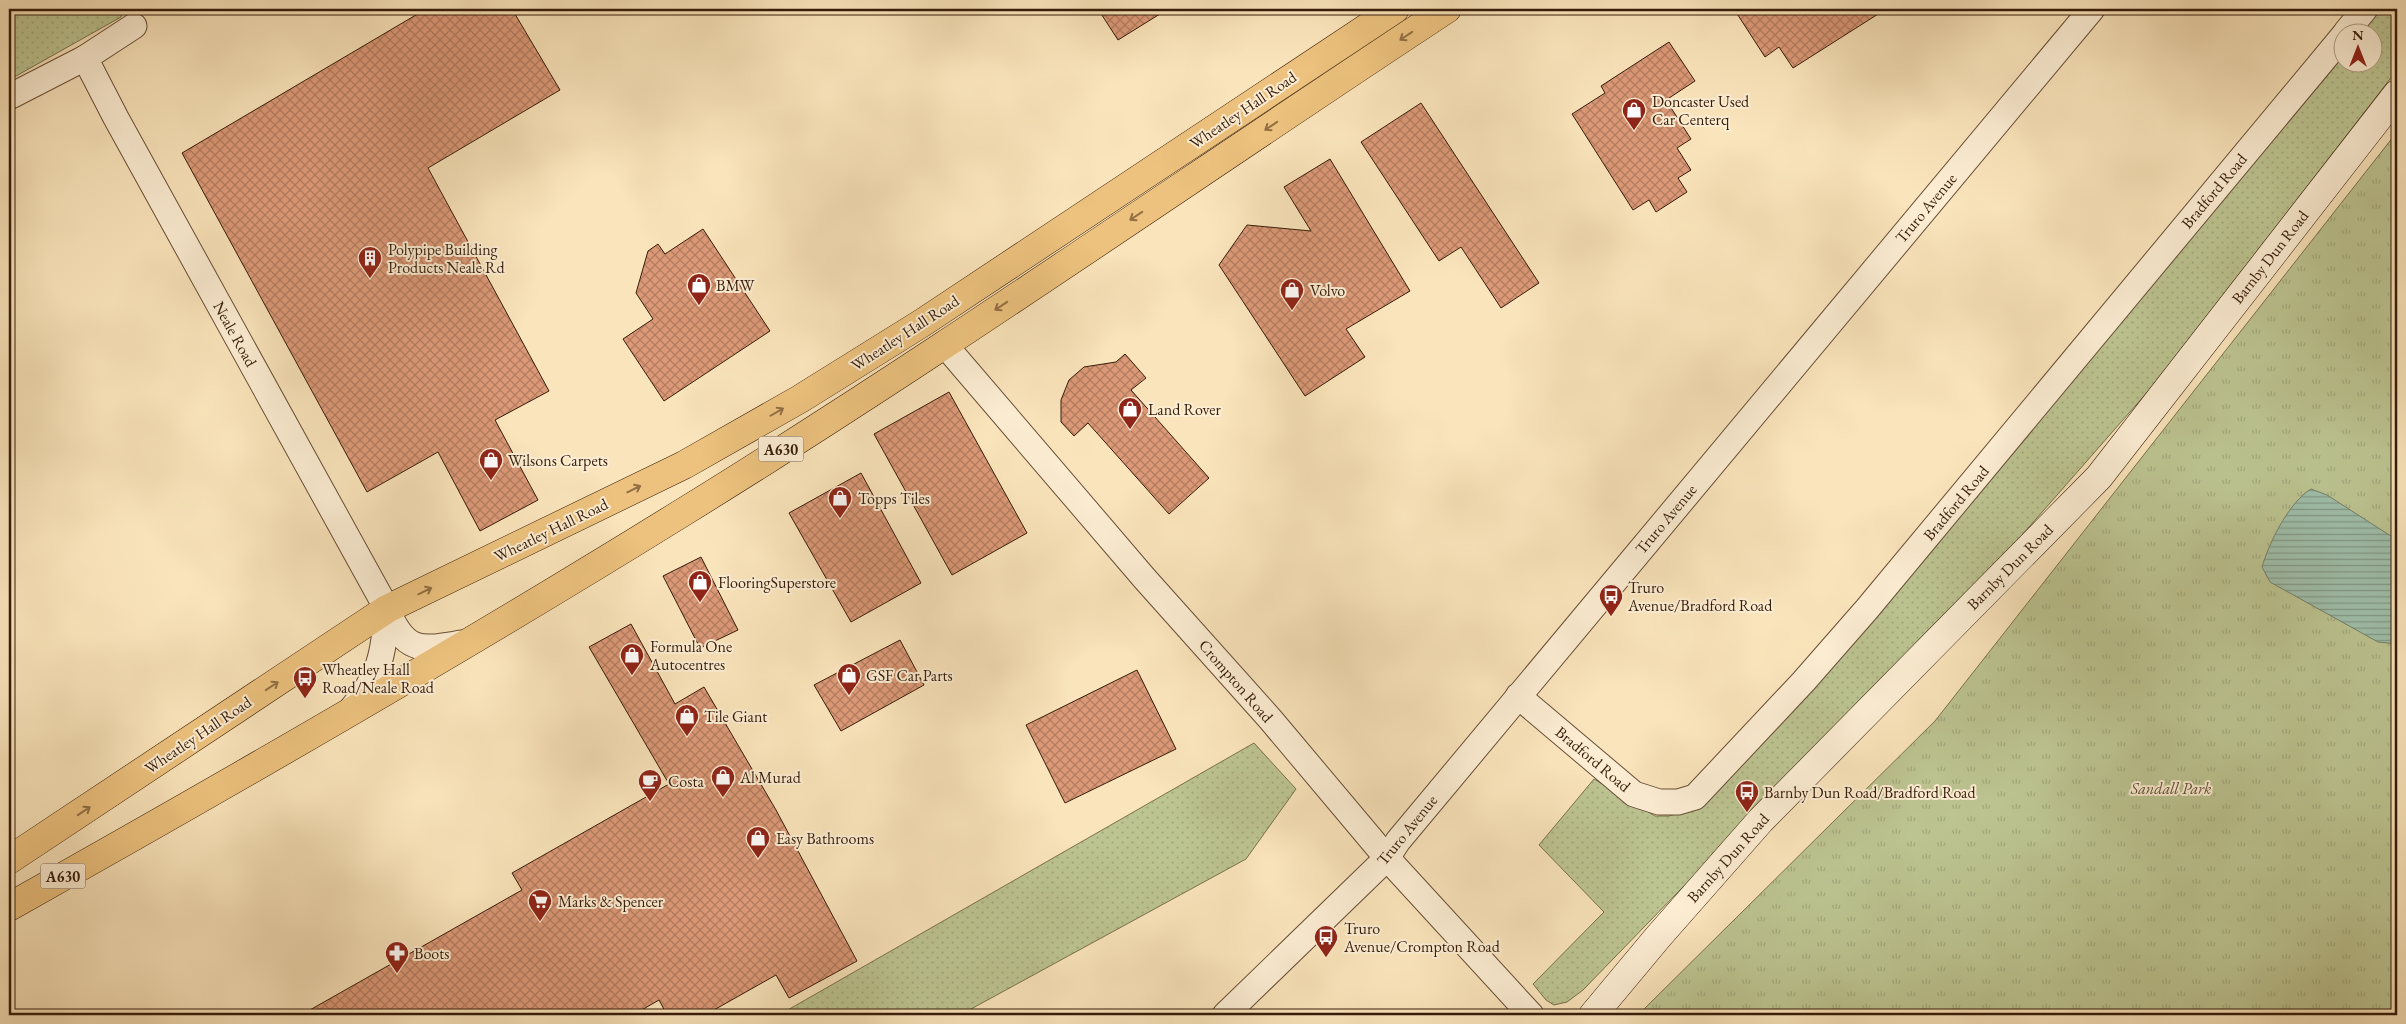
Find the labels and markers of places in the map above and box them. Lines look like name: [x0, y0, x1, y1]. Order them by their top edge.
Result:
place label: Doncaster Used Car Centerq: [1652, 91, 1750, 130]
shop icon: Doncaster Used Car Centerq: [1621, 97, 1647, 131]
place label: Polypipe Building Products Neale Rd: [388, 239, 506, 278]
building icon: Polypipe Building Products Neale Rd: [357, 245, 383, 279]
shop icon: BMW: [686, 272, 712, 306]
place label: BMW: [716, 275, 755, 296]
shop icon: Volvo: [1279, 277, 1305, 311]
place label: Volvo: [1310, 280, 1345, 301]
shop icon: Land Rover: [1117, 396, 1143, 430]
place label: Land Rover: [1148, 399, 1221, 420]
shop icon: Wilsons Carpets: [478, 447, 504, 481]
place label: Wilsons Carpets: [508, 450, 608, 471]
shop icon: Topps Tiles: [827, 485, 853, 519]
place label: Topps Tiles: [858, 488, 930, 509]
shop icon: FlooringSuperstore: [687, 569, 713, 603]
place label: FlooringSuperstore: [718, 572, 836, 593]
place label: Truro Avenue/Bradford Road: [1627, 577, 1773, 616]
bus stop icon: Truro Avenue/Bradford Road: [1598, 583, 1624, 617]
place label: Formula One Autocentres: [649, 636, 732, 675]
shop icon: Formula One Autocentres: [619, 642, 645, 676]
place label: Wheatley Hall Road/Neale Road: [322, 659, 435, 698]
shop icon: GSF Car Parts: [836, 662, 862, 696]
bus stop icon: Wheatley Hall Road/Neale Road: [292, 665, 318, 699]
place label: GSF Car Parts: [866, 665, 953, 686]
shop icon: Tile Giant: [674, 703, 700, 737]
place label: Tile Giant: [704, 706, 767, 727]
shop icon: Al Murad: [710, 764, 736, 798]
place label: Al Murad: [739, 767, 802, 788]
cafe icon: Costa: [637, 768, 663, 802]
place label: Costa: [668, 771, 704, 792]
bus stop icon: Barnby Dun Road/Bradford Road: [1734, 779, 1760, 813]
place label: Barnby Dun Road/Bradford Road: [1764, 782, 1976, 803]
shop icon: Easy Bathrooms: [745, 825, 771, 859]
place label: Easy Bathrooms: [776, 828, 874, 849]
supermarket icon: Marks & Spencer: [527, 888, 553, 922]
place label: Marks & Spencer: [558, 891, 664, 912]
place label: Truro Avenue/Crompton Road: [1343, 918, 1501, 957]
bus stop icon: Truro Avenue/Crompton Road: [1313, 924, 1339, 958]
pharmacy icon: Boots: [384, 940, 410, 974]
place label: Boots: [414, 943, 449, 964]

